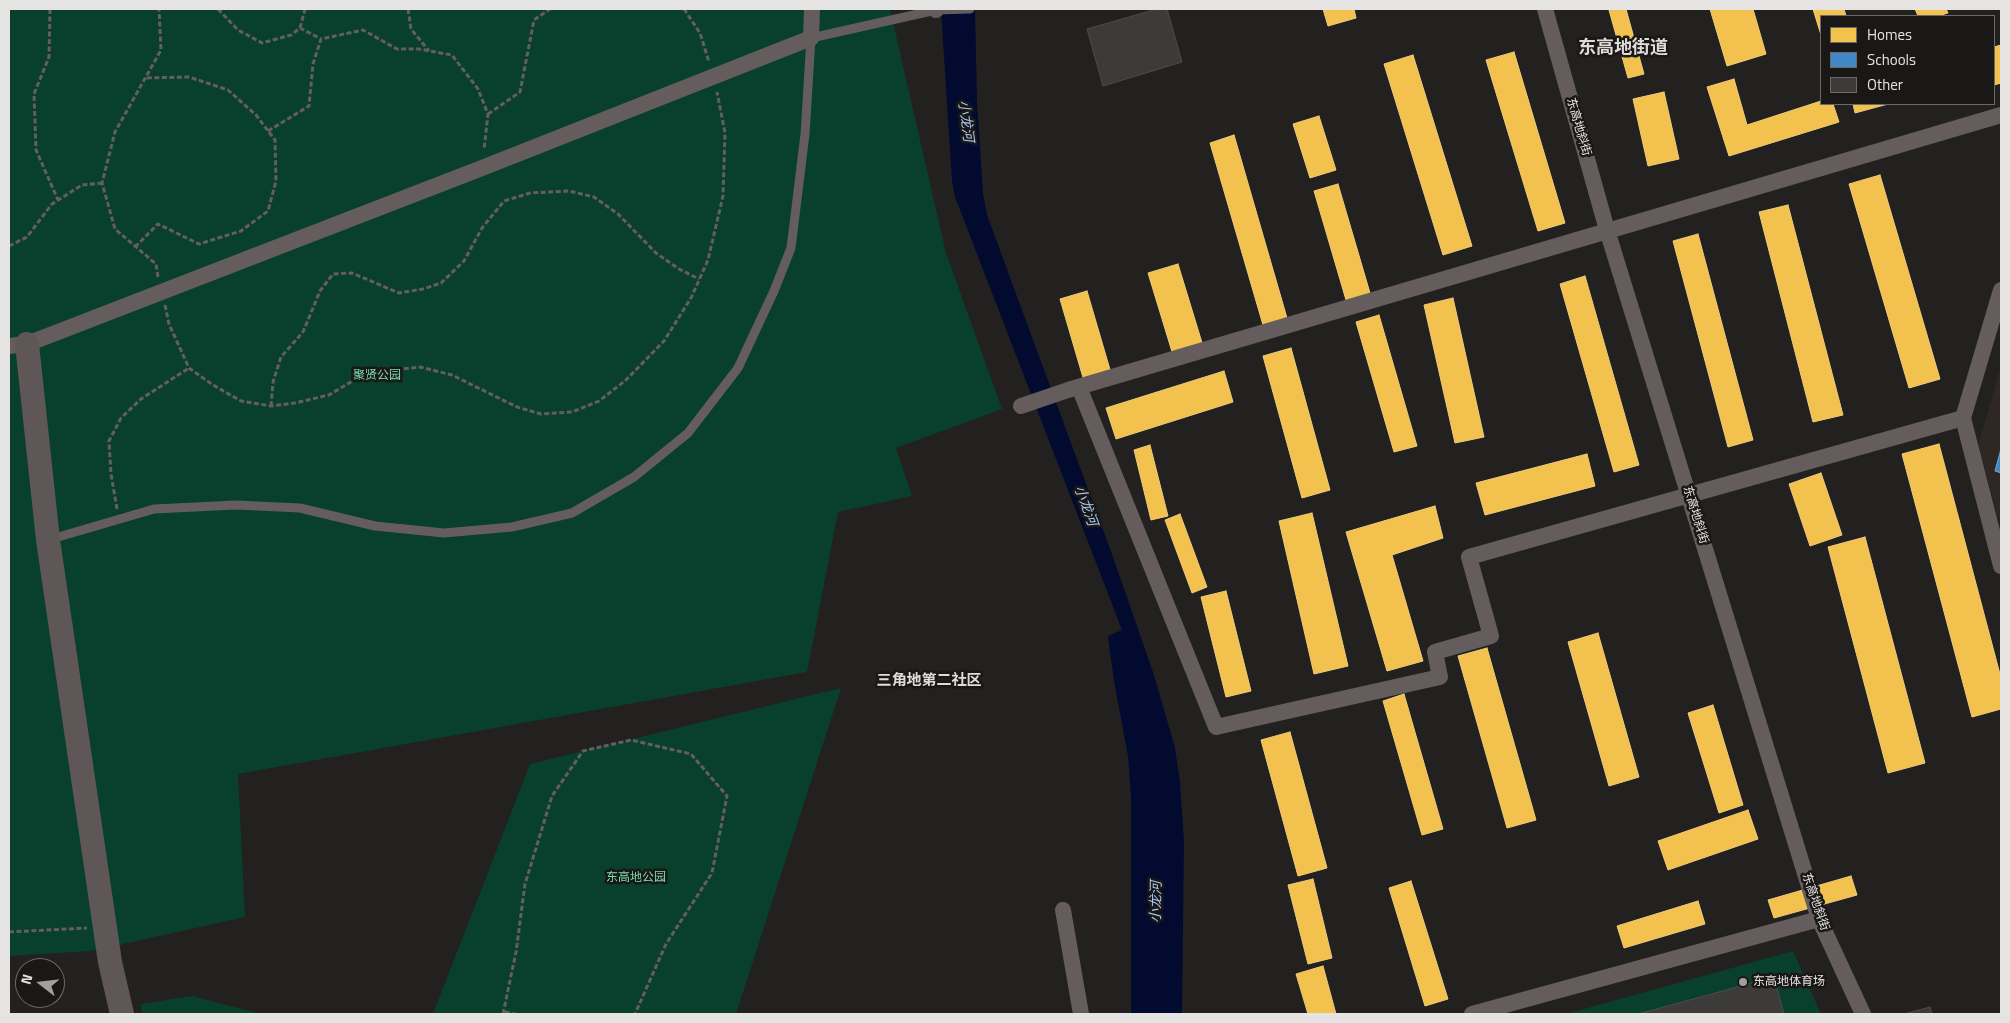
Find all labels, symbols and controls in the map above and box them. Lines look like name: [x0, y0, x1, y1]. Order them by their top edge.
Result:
legend: [1820, 15, 1995, 105]
text: Homes: [1867, 23, 1912, 46]
district label: 东高地街道: [1578, 38, 1668, 60]
text: Schools: [1867, 48, 1916, 71]
text: Other: [1867, 73, 1903, 96]
street label: 东高地斜街: [1563, 96, 1593, 158]
water label: 小龙河: [954, 99, 976, 143]
park label: 聚贤公园: [353, 369, 401, 383]
water label: 小龙河: [1070, 483, 1100, 529]
street label: 东高地斜街: [1679, 484, 1711, 546]
district label: 三角地第二社区: [877, 672, 981, 690]
park label: 东高地公园: [606, 871, 666, 885]
street label: 东高地斜街: [1798, 871, 1832, 933]
water label: 小龙河: [1148, 881, 1166, 923]
north arrow: [15, 958, 65, 1008]
text: N: [15, 971, 37, 987]
place label: 东高地体育场: [1753, 975, 1825, 989]
marker: 东高地体育场: [1737, 976, 1749, 988]

